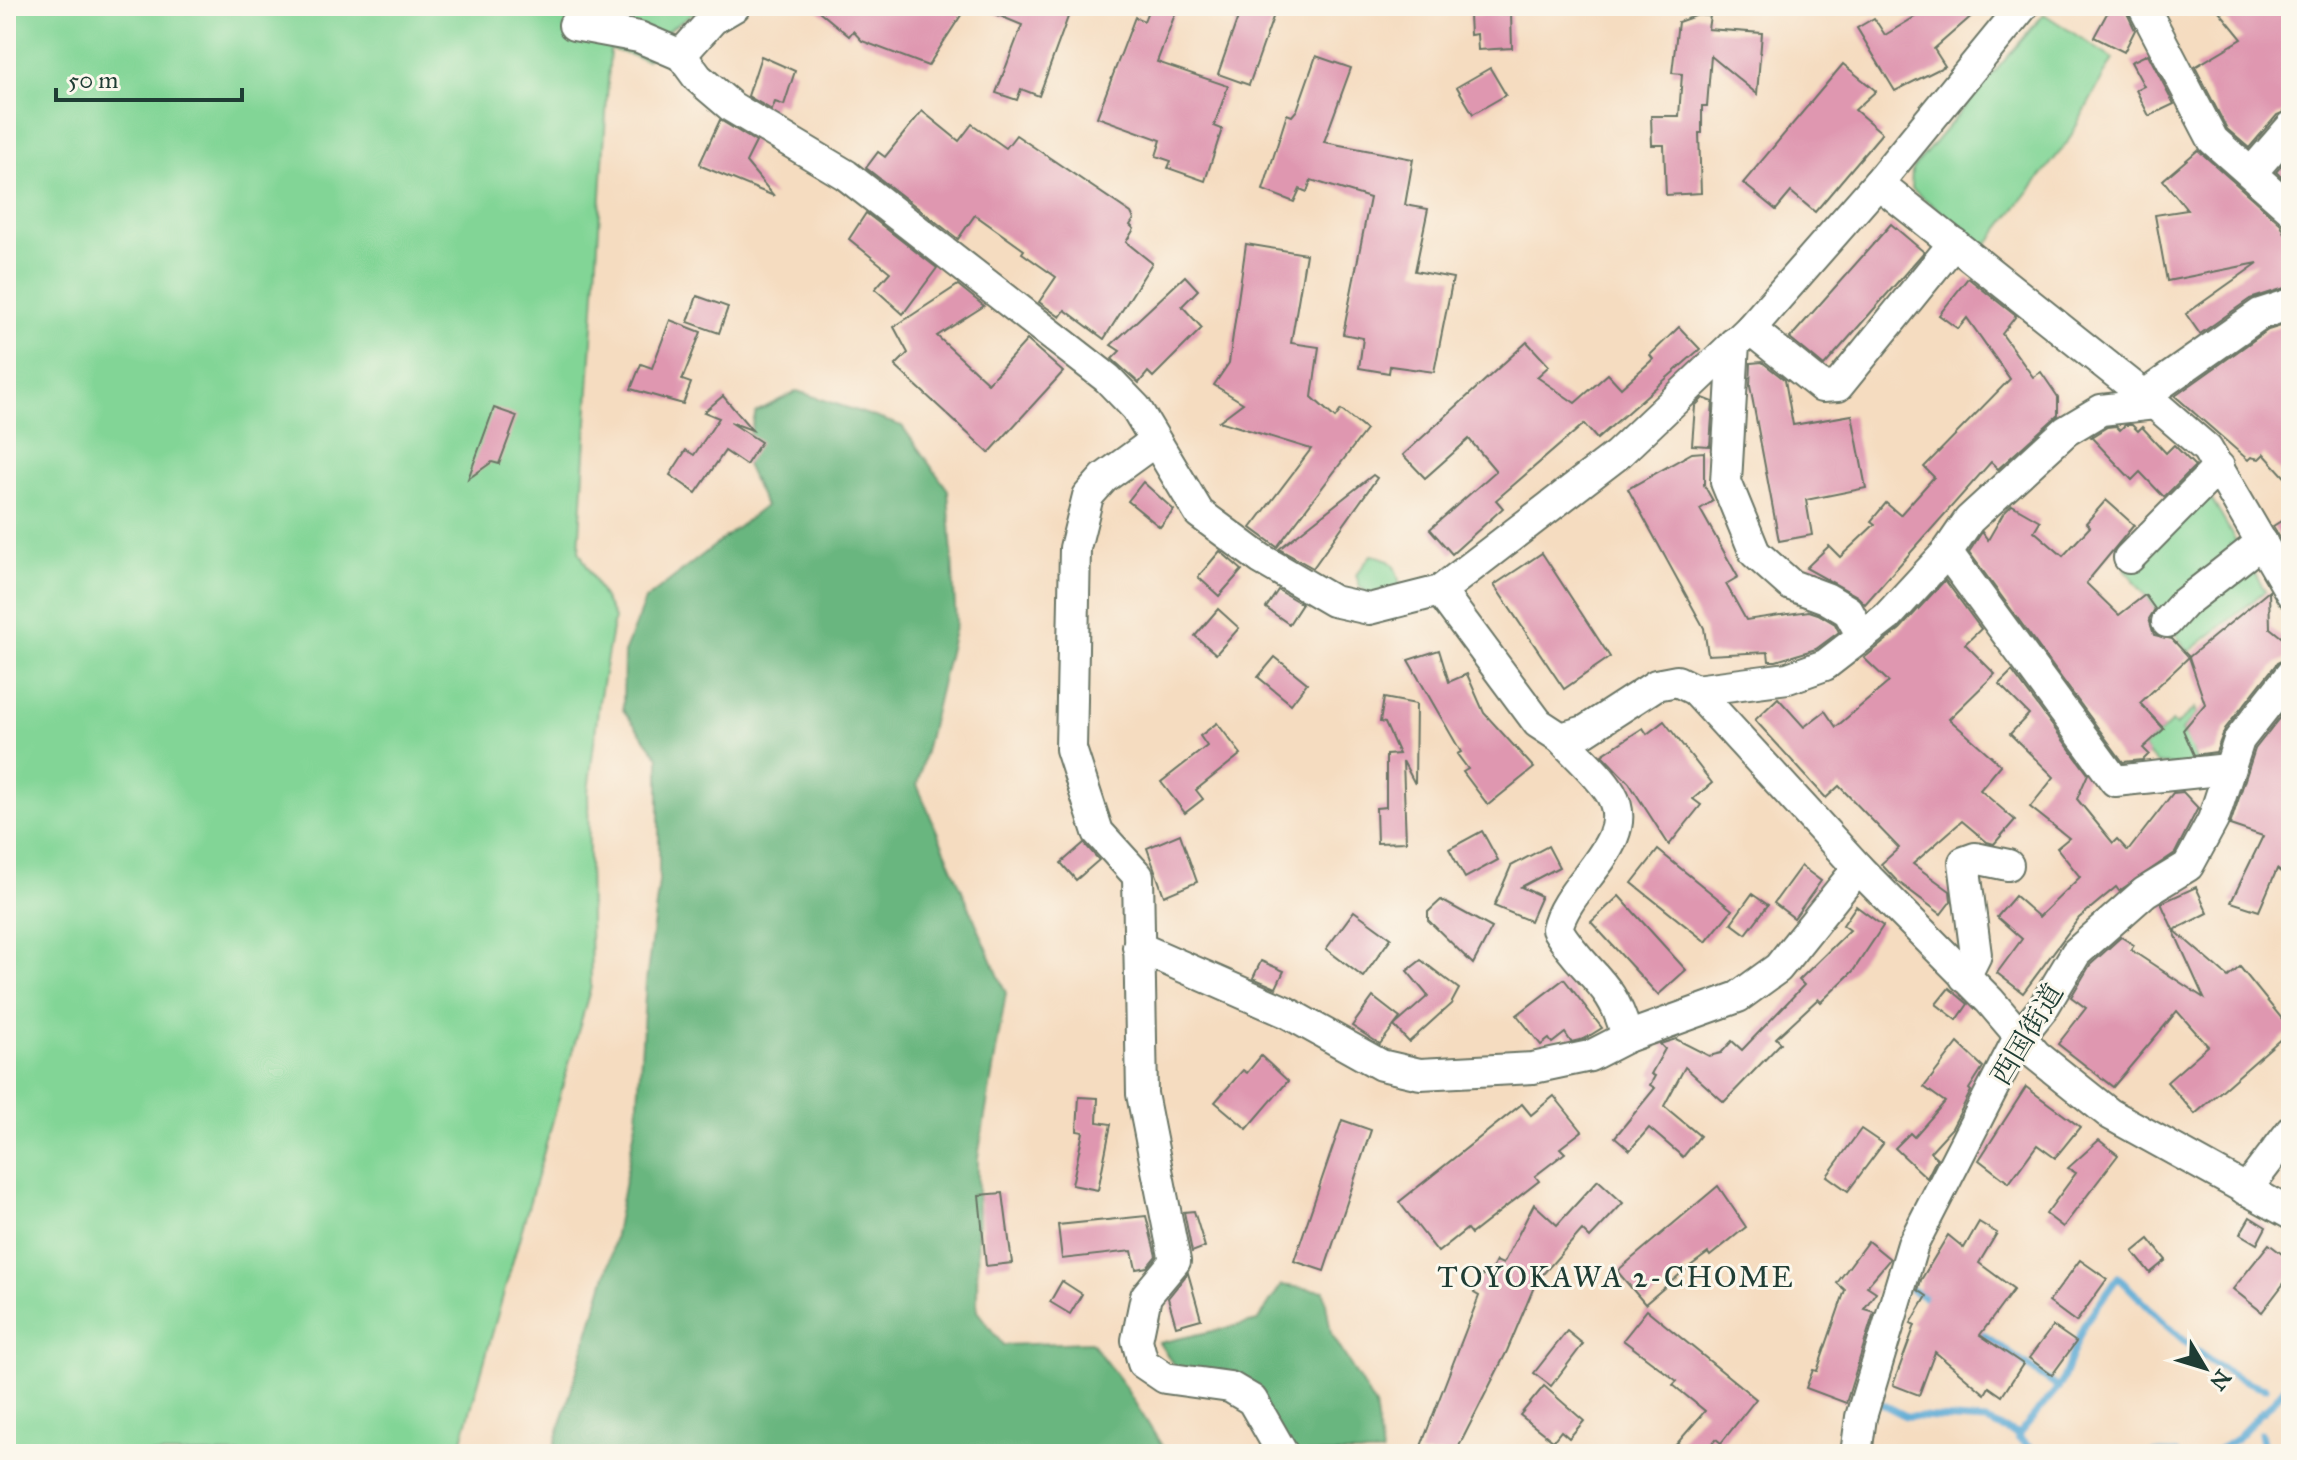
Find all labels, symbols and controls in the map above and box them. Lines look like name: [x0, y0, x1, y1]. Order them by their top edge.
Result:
scale bar: [56, 52, 242, 102]
text: 50 m: [68, 65, 118, 95]
street label: 西国街道: [1983, 977, 2071, 1091]
district label: TOYOKAWA 2-CHOME: [1437, 1259, 1795, 1295]
north arrow: [2165, 1328, 2245, 1408]
text: N: [2204, 1364, 2237, 1396]

